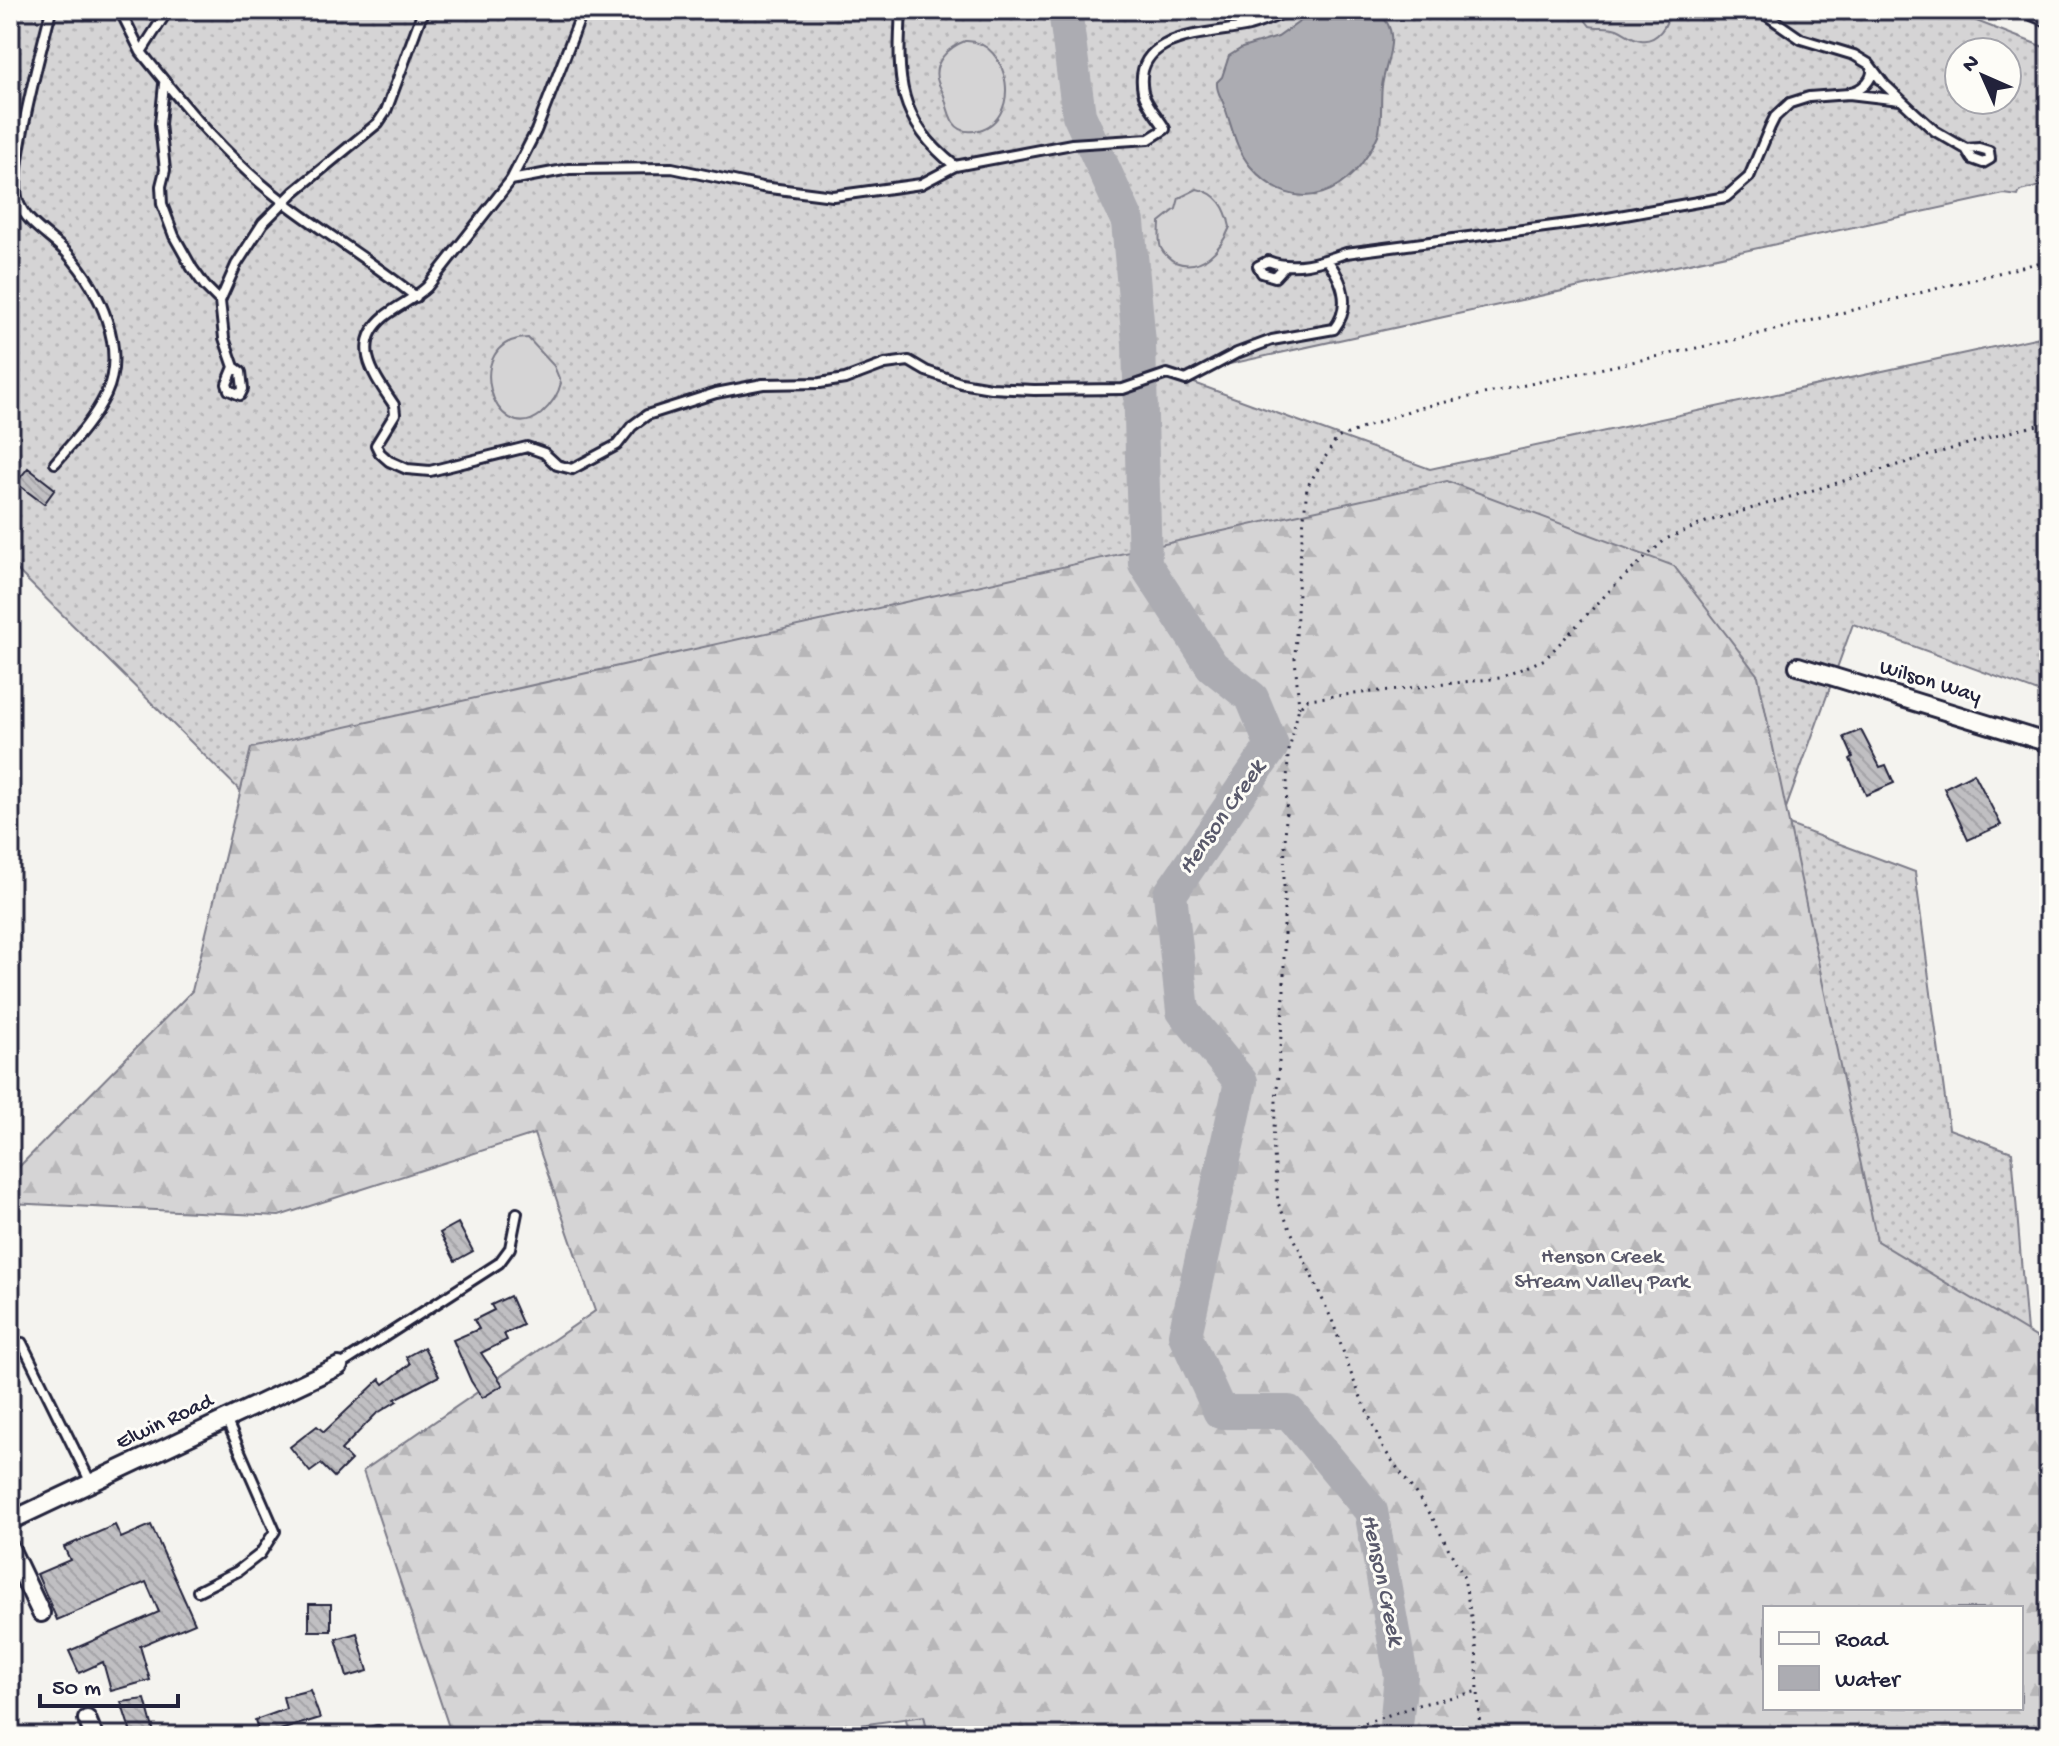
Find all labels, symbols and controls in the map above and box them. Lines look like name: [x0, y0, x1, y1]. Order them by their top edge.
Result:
north arrow: [1943, 36, 2023, 116]
text: N: [1957, 50, 1986, 79]
street label: Wilson Way: [1876, 655, 1984, 711]
water label: Henson Creek: [1173, 753, 1274, 881]
park label: Henson Creek Stream Valley Park: [1515, 1245, 1692, 1296]
street label: Elwin Road: [112, 1388, 220, 1457]
water label: Henson Creek: [1353, 1512, 1409, 1650]
legend: [1763, 1606, 2023, 1710]
text: Road: [1835, 1627, 1889, 1656]
scale bar: [40, 1658, 178, 1708]
text: Water: [1835, 1667, 1902, 1696]
text: 50 m: [52, 1675, 101, 1704]

